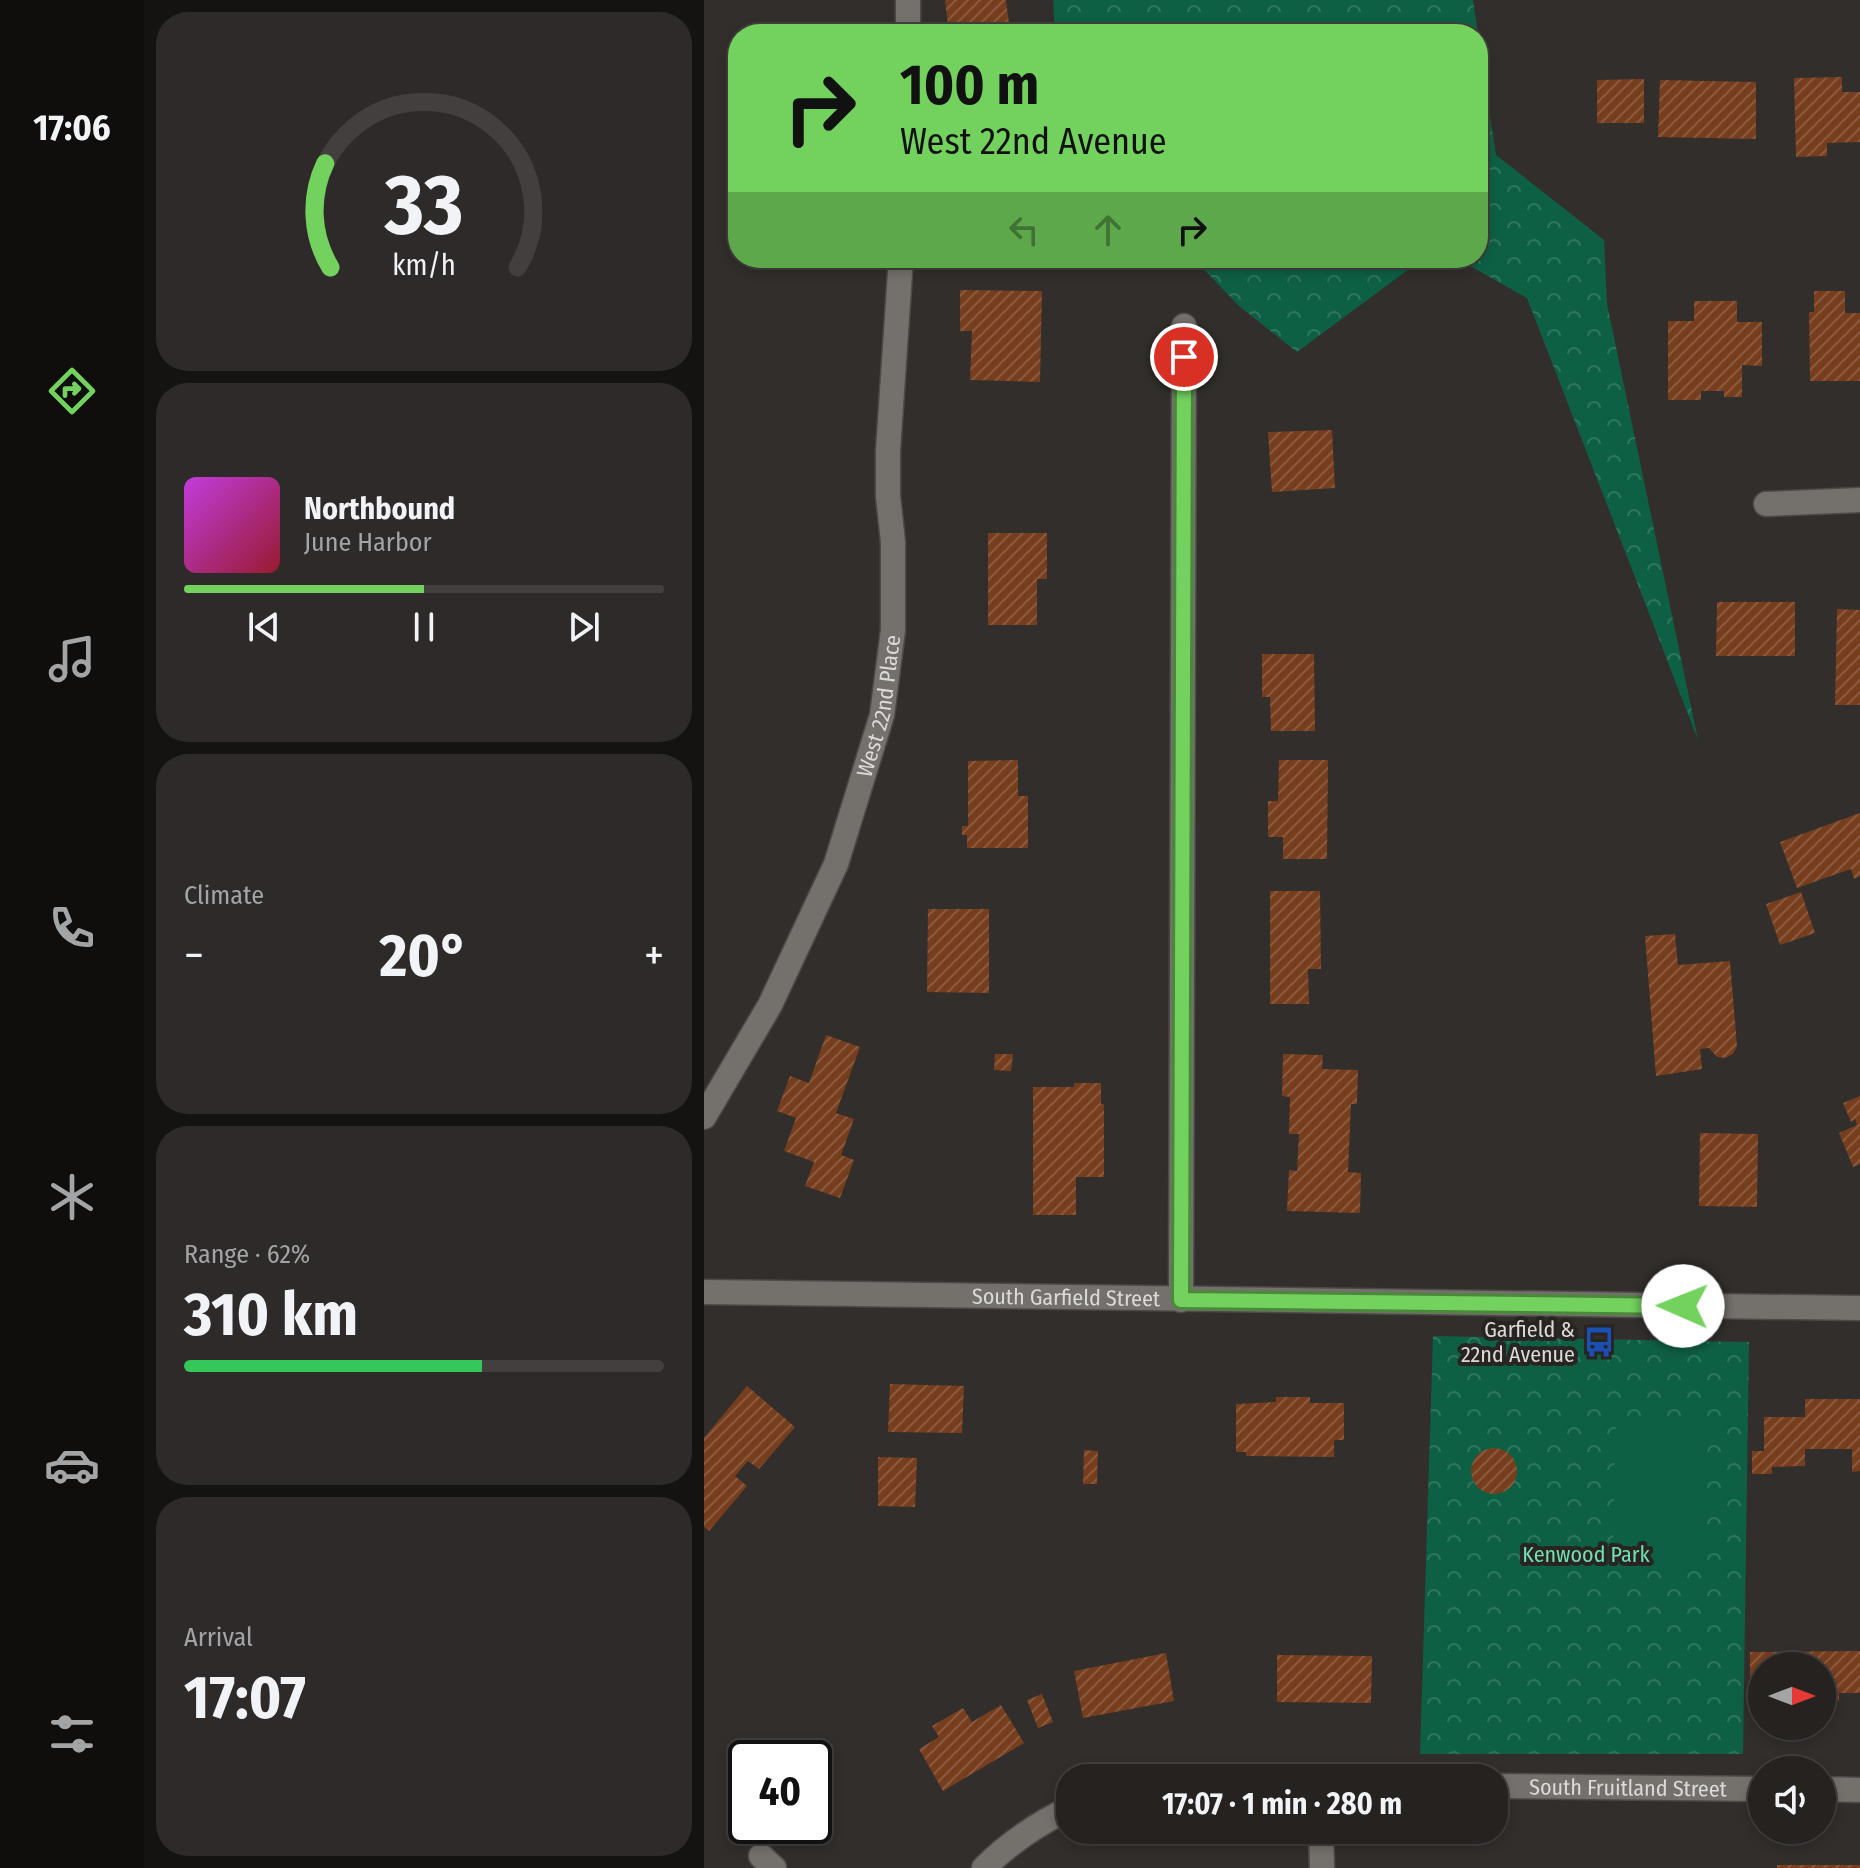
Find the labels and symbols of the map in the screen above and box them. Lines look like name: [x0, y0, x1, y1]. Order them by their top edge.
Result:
pin: [1150, 323, 1218, 391]
street label: West 22nd Place: [850, 633, 906, 780]
position arrow: [1641, 1264, 1725, 1348]
street label: South Garfield Street: [972, 1282, 1161, 1312]
place label: Garfield & 22nd Avenue: [1461, 1316, 1575, 1368]
bus stop icon: Garfield & 22nd Avenue: [1582, 1325, 1616, 1359]
park label: Kenwood Park: [1522, 1541, 1650, 1568]
north arrow: [1748, 1652, 1836, 1740]
speed limit sign: 40: [728, 1740, 832, 1844]
street label: South Fruitland Street: [1529, 1773, 1728, 1802]

